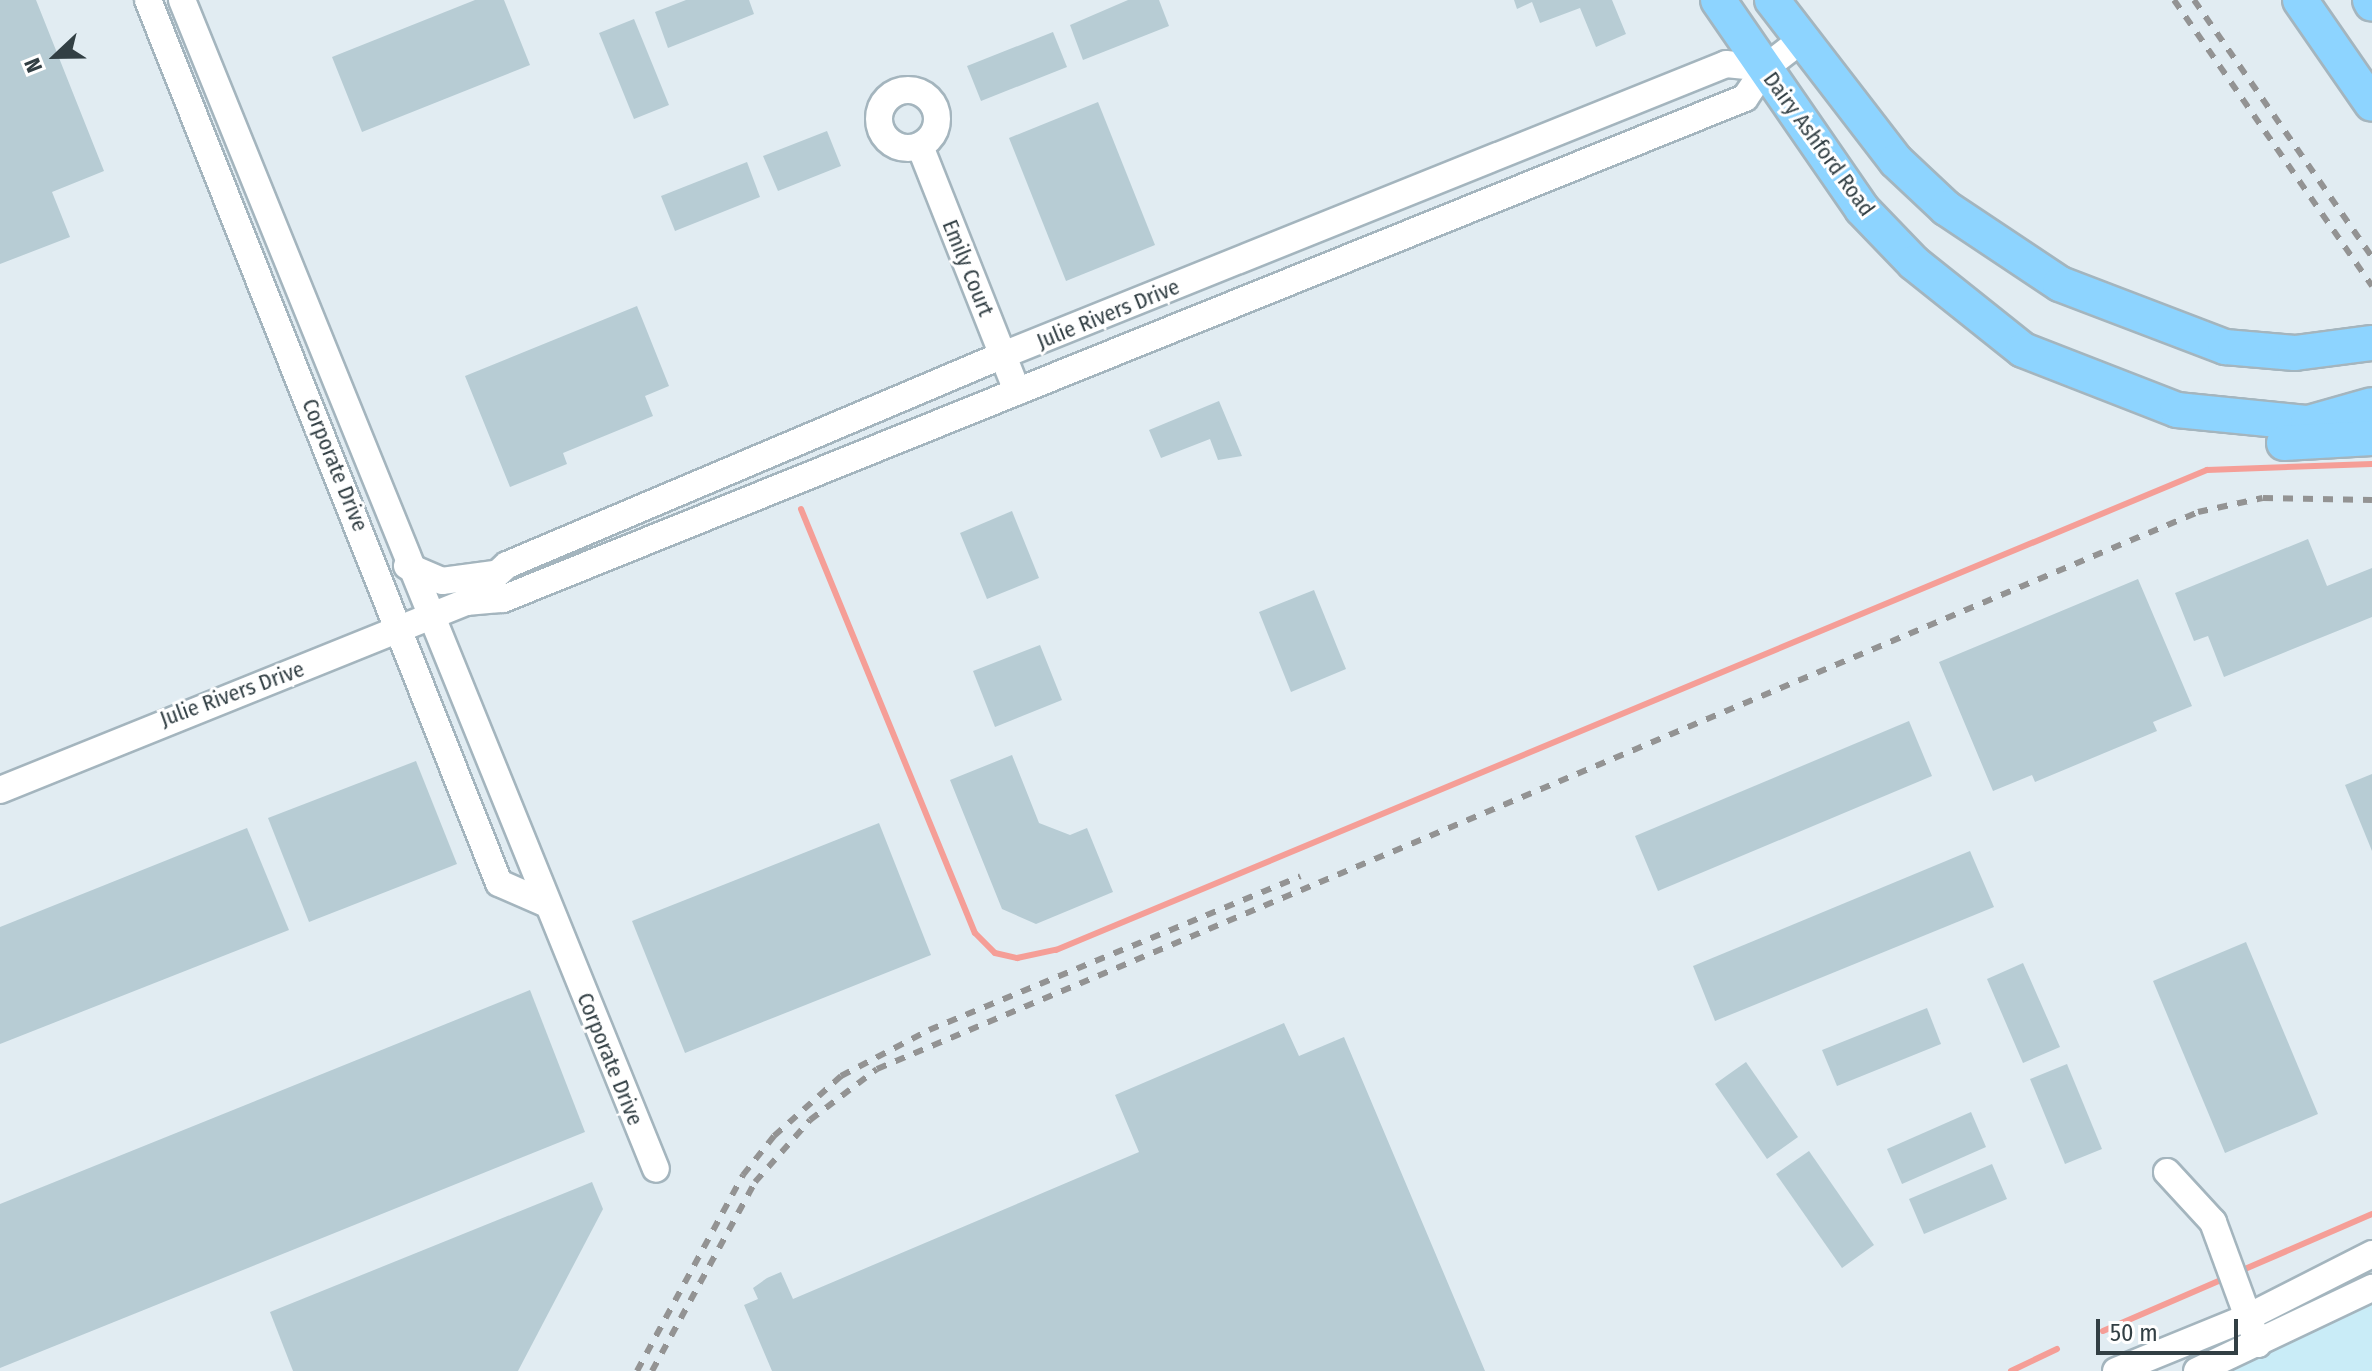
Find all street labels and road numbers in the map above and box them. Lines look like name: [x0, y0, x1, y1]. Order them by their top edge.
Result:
street label: Dairy Ashford Road: [1758, 67, 1880, 221]
street label: Emily Court: [937, 216, 999, 320]
street label: Julie Rivers Drive: [1033, 273, 1183, 355]
street label: Corporate Drive: [296, 395, 374, 535]
street label: Julie Rivers Drive: [156, 656, 308, 732]
street label: Corporate Drive: [571, 989, 649, 1129]

